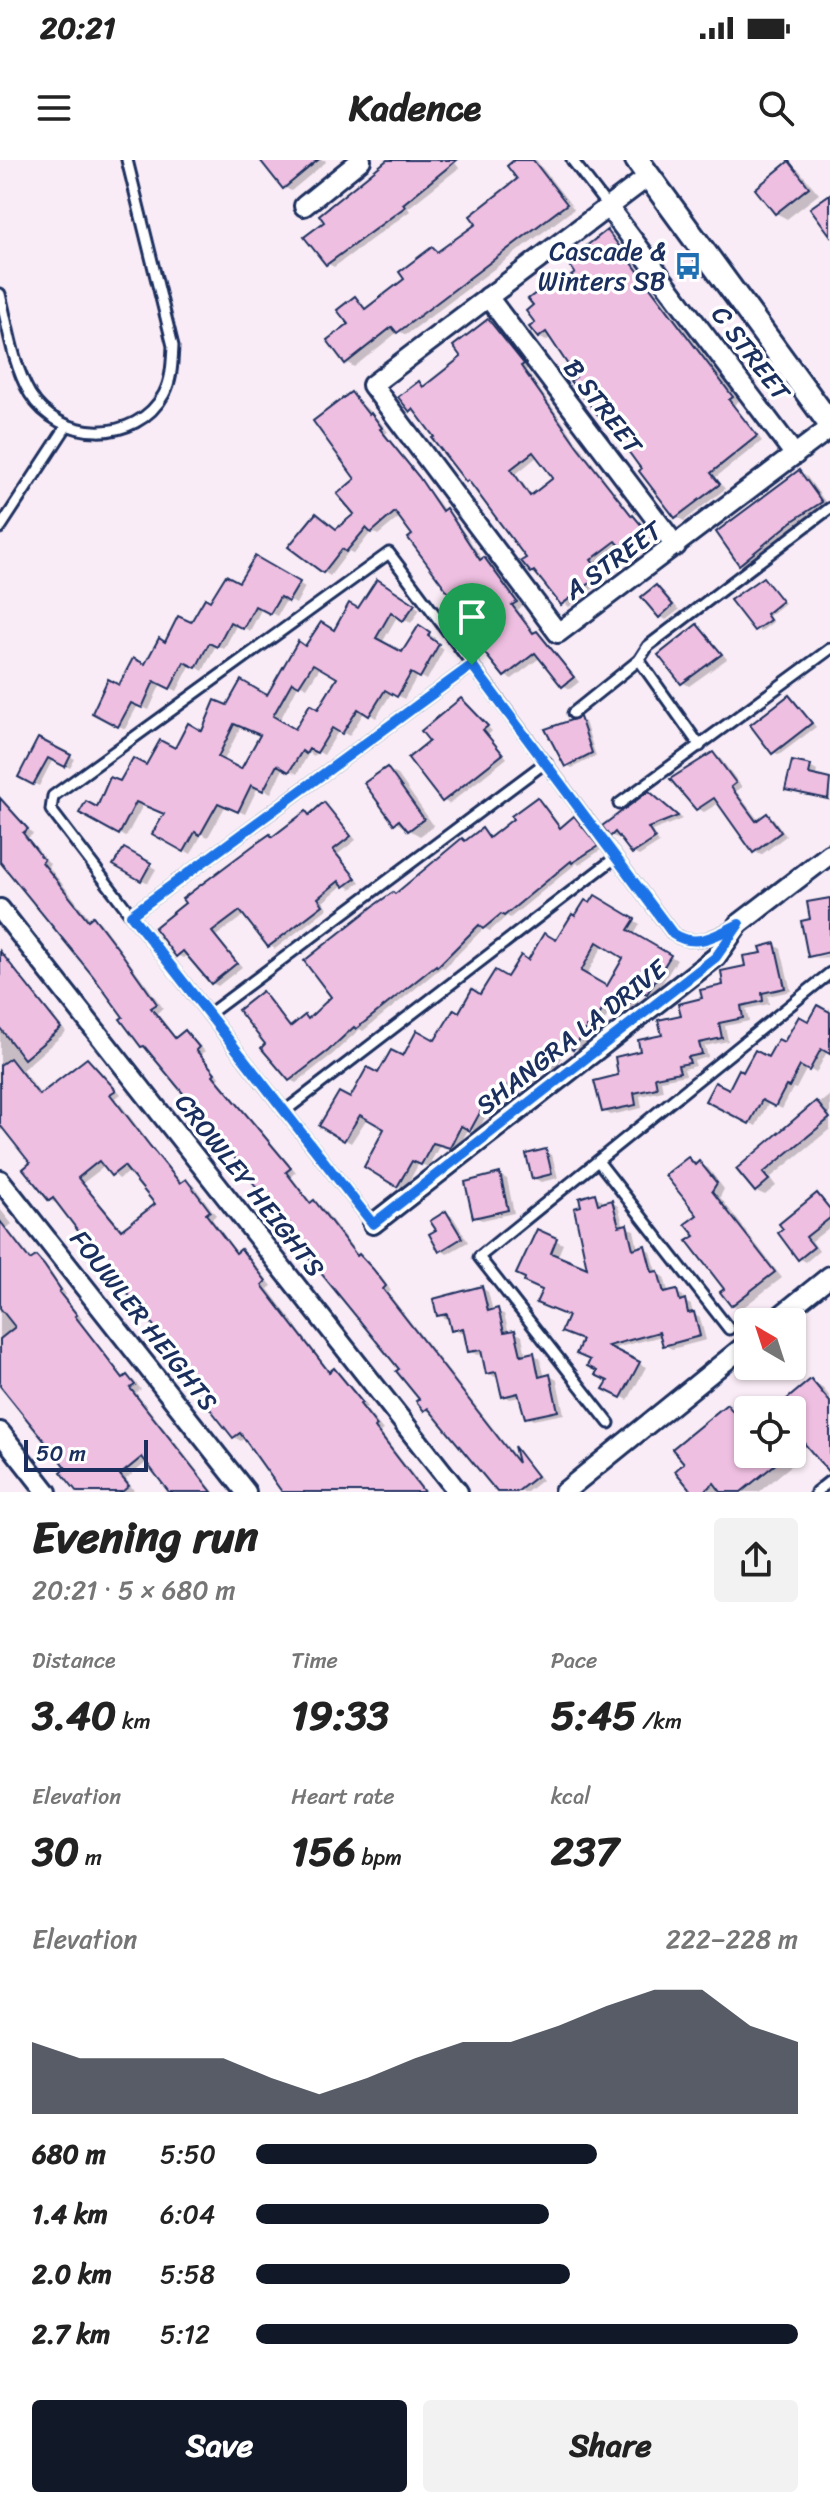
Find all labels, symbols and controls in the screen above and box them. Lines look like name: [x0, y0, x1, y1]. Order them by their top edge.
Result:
text: 20:21: [40, 1, 116, 55]
text: Kadence: [349, 76, 481, 140]
icon: menu: [32, 86, 76, 130]
icon: search: [754, 86, 798, 130]
place label: Cascade & Winters SB: [538, 228, 666, 304]
bus stop icon: Cascade & Winters SB: [673, 251, 703, 281]
street label: C STREET: [699, 295, 804, 413]
street label: B STREET: [551, 348, 656, 466]
street label: A STREET: [553, 507, 673, 612]
pin: [438, 583, 506, 665]
icon: arrive: [450, 595, 494, 639]
street label: SHANGRA LA DRIVE: [465, 946, 678, 1127]
street label: CROWLEY HEIGHTS: [163, 1082, 337, 1288]
street label: FOUWLER HEIGHTS: [58, 1219, 230, 1421]
north arrow: [734, 1308, 806, 1380]
map controls: [734, 1308, 806, 1468]
button: locate: [734, 1396, 806, 1468]
text: 50 m: [36, 1434, 86, 1473]
scale bar: [24, 1436, 148, 1472]
text: Evening run: [32, 1498, 258, 1576]
button: share: [714, 1518, 798, 1602]
text: 20:21 · 5 × 680 m: [32, 1567, 235, 1613]
text: Distance: [32, 1641, 116, 1680]
text: Time: [291, 1641, 338, 1680]
text: Pace: [551, 1641, 597, 1680]
text: 3.40: [32, 1680, 116, 1751]
text: 19:33: [291, 1680, 389, 1751]
text: 5:45: [551, 1680, 637, 1751]
text: km: [116, 1702, 151, 1741]
text: /km: [637, 1702, 682, 1741]
text: Elevation: [32, 1777, 121, 1816]
text: Heart rate: [291, 1777, 395, 1816]
text: kcal: [551, 1777, 591, 1816]
text: 30: [32, 1816, 79, 1887]
text: 156: [291, 1816, 356, 1887]
text: 237: [551, 1816, 619, 1887]
text: m: [79, 1838, 102, 1877]
text: bpm: [356, 1838, 402, 1877]
text: Elevation: [32, 1916, 137, 1962]
text: 222–228 m: [666, 1916, 798, 1962]
text: 680 m: [32, 2131, 106, 2177]
text: 5:50: [160, 2131, 216, 2177]
text: 1.4 km: [32, 2191, 108, 2237]
text: 6:04: [160, 2191, 215, 2237]
text: 2.0 km: [32, 2251, 112, 2297]
text: 5:58: [160, 2251, 215, 2297]
text: 2.7 km: [32, 2311, 110, 2357]
text: 5:12: [160, 2311, 210, 2357]
button: Save: [32, 2400, 407, 2492]
button: Share: [423, 2400, 798, 2492]

